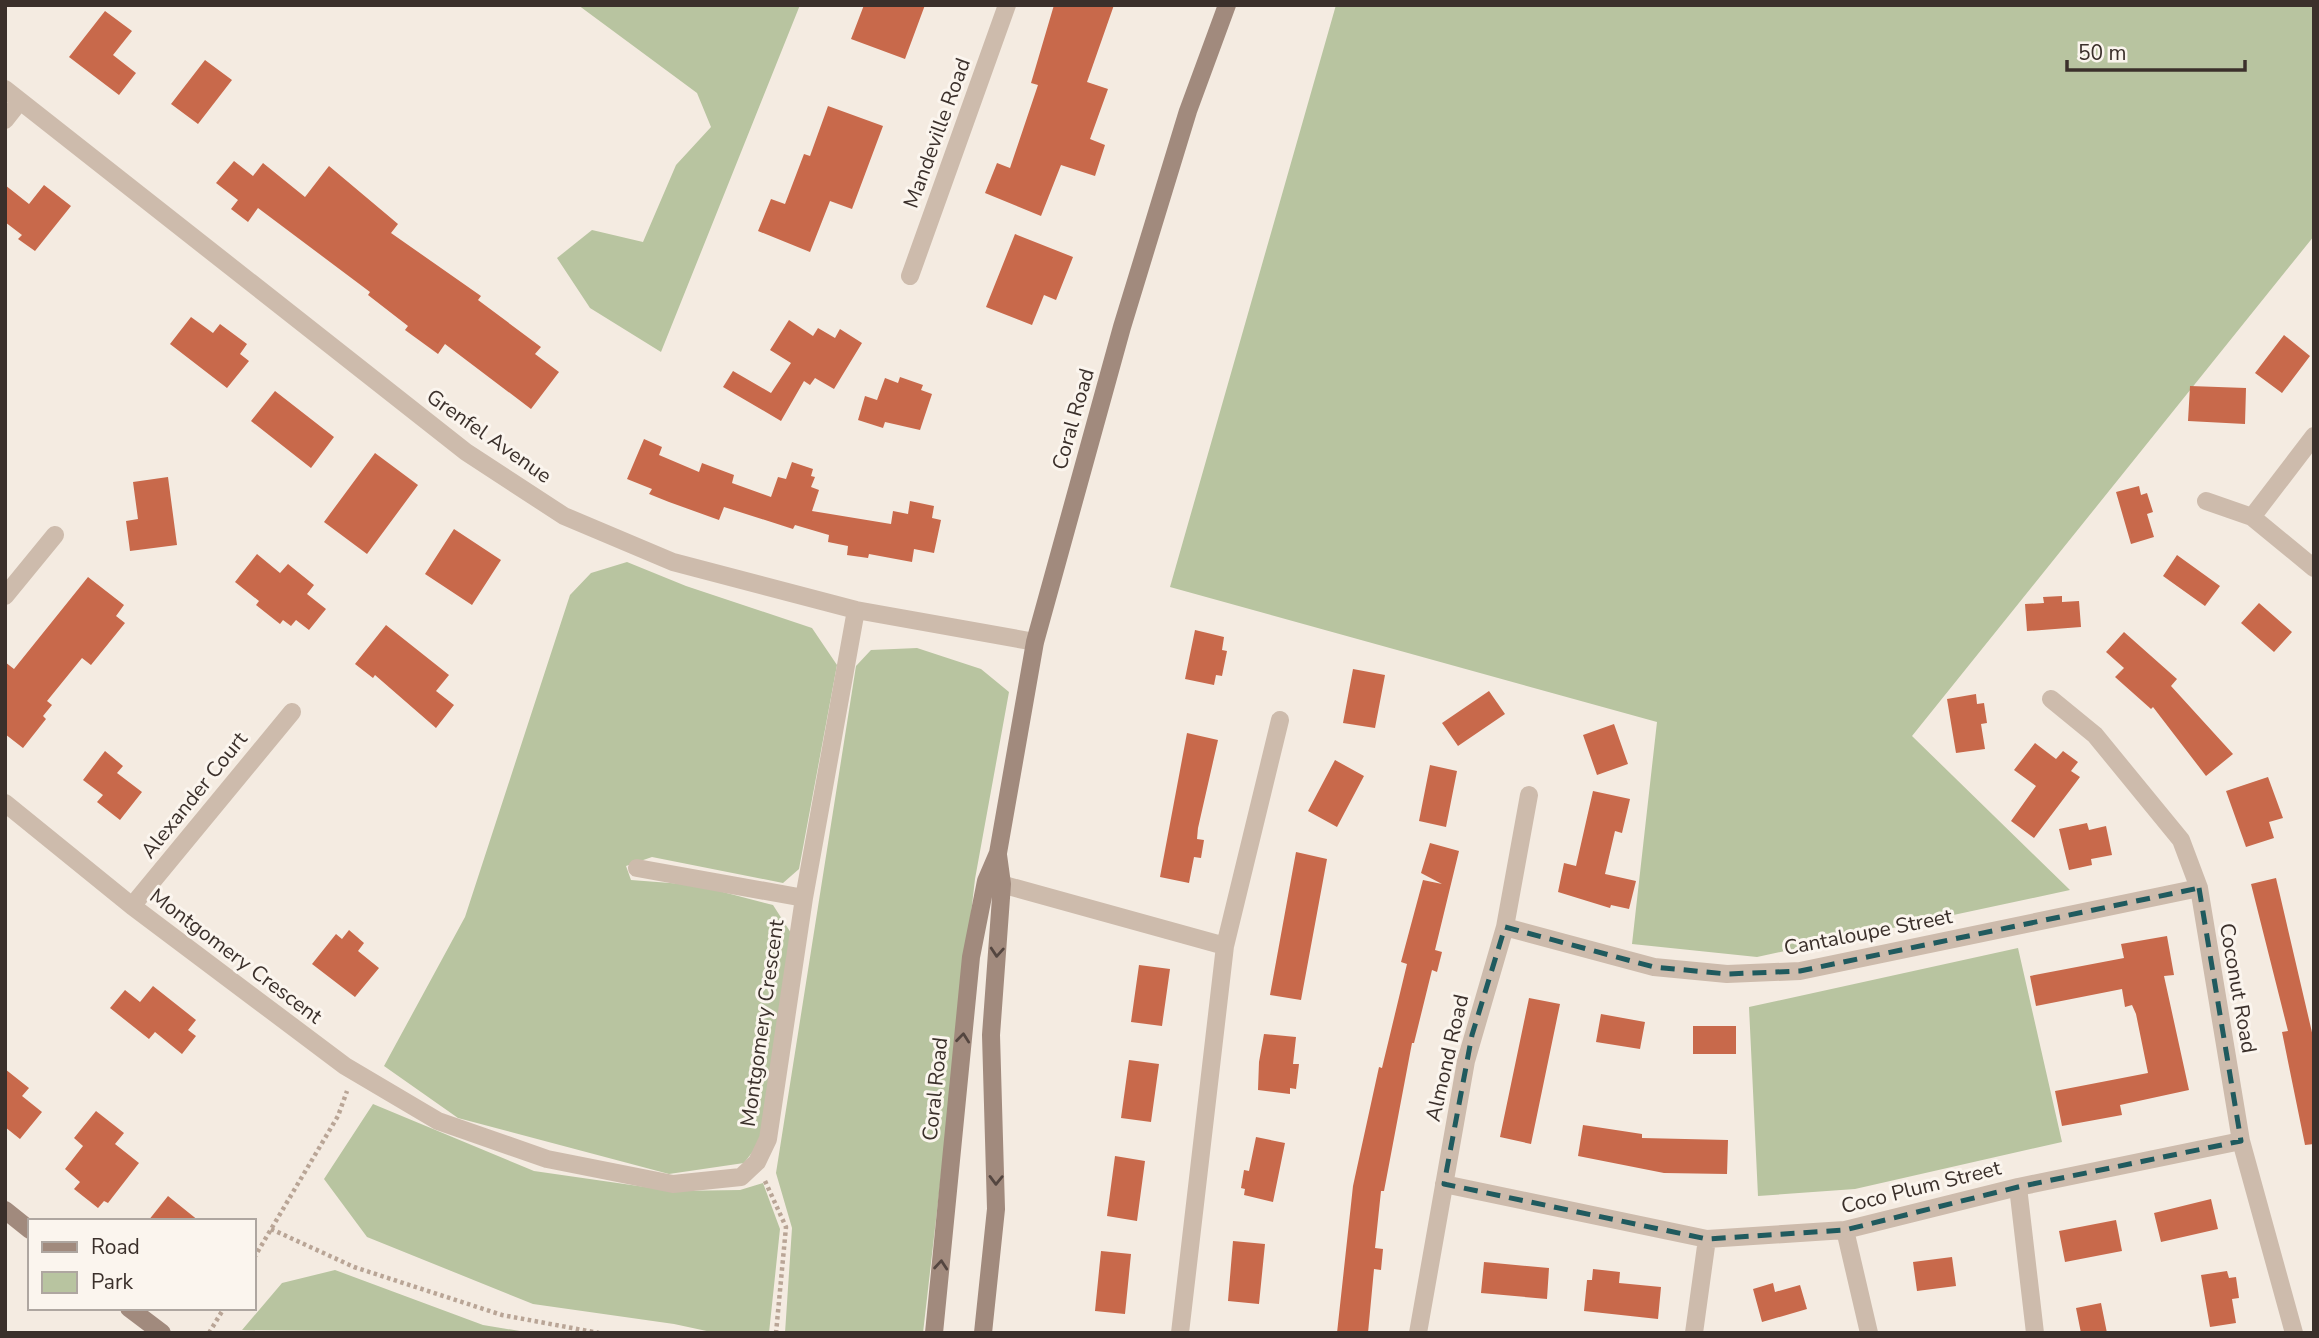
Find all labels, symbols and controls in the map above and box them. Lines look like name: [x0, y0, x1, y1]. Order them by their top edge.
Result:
scale bar: [2067, 28, 2246, 72]
text: 50 m: [2078, 39, 2127, 67]
street label: Mandeville Road: [897, 54, 977, 212]
street label: Coral Road: [1045, 365, 1101, 473]
street label: Grenfel Avenue: [421, 382, 557, 490]
street label: Alexander Court: [134, 725, 254, 864]
street label: Montgomery Crescent: [144, 882, 328, 1030]
street label: Cantaloupe Street: [1781, 902, 1955, 962]
street label: Montgomery Crescent: [734, 917, 790, 1128]
street label: Coconut Road: [2213, 921, 2263, 1055]
one-way arrow: [990, 947, 1005, 958]
street label: Almond Road: [1419, 992, 1475, 1124]
one-way arrow: [955, 1033, 970, 1044]
street label: Coral Road: [916, 1036, 954, 1142]
street label: Coco Plum Street: [1838, 1153, 2004, 1220]
one-way arrow: [988, 1175, 1004, 1185]
legend: [28, 1219, 256, 1310]
text: Road: [91, 1233, 140, 1261]
one-way arrow: [933, 1259, 948, 1270]
text: Park: [91, 1268, 133, 1296]

